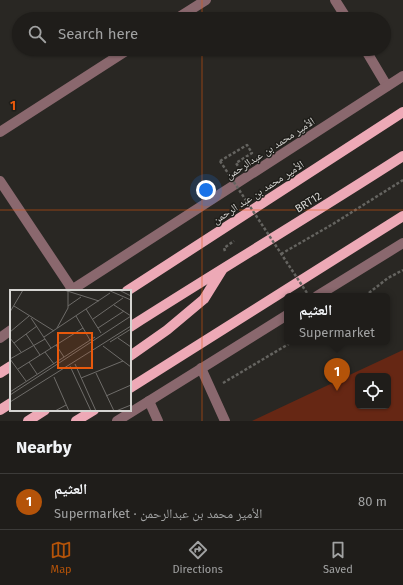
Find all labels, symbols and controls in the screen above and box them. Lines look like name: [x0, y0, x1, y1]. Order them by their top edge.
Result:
search box: [12, 12, 391, 56]
icon: search: [26, 23, 48, 45]
text: Search here: [58, 25, 138, 43]
text: 1: [10, 98, 16, 113]
street label: الأمير محمد بن عبدالرحمن: [223, 115, 317, 182]
street label: الأمير محمد بن عبد الرحمن: [210, 158, 306, 227]
your location: [196, 180, 216, 200]
street label: BRT12: [293, 189, 324, 216]
inset map: [10, 290, 131, 411]
popup: [284, 293, 390, 345]
text: العثيم: [299, 301, 332, 319]
text: Supermarket: [299, 325, 375, 340]
pin: 1: [324, 358, 350, 391]
map controls: [355, 373, 391, 409]
button: locate: [355, 373, 391, 409]
text: Nearby: [16, 437, 71, 458]
text: العثيم: [54, 480, 87, 498]
text: 1: [26, 494, 32, 509]
text: 80 m: [358, 494, 387, 509]
text: Supermarket · الأمير محمد بن عبدالرحمن: [54, 506, 262, 521]
tab: Map: [50, 539, 72, 576]
tab: Directions: [172, 539, 223, 576]
tab: Saved: [323, 539, 353, 576]

